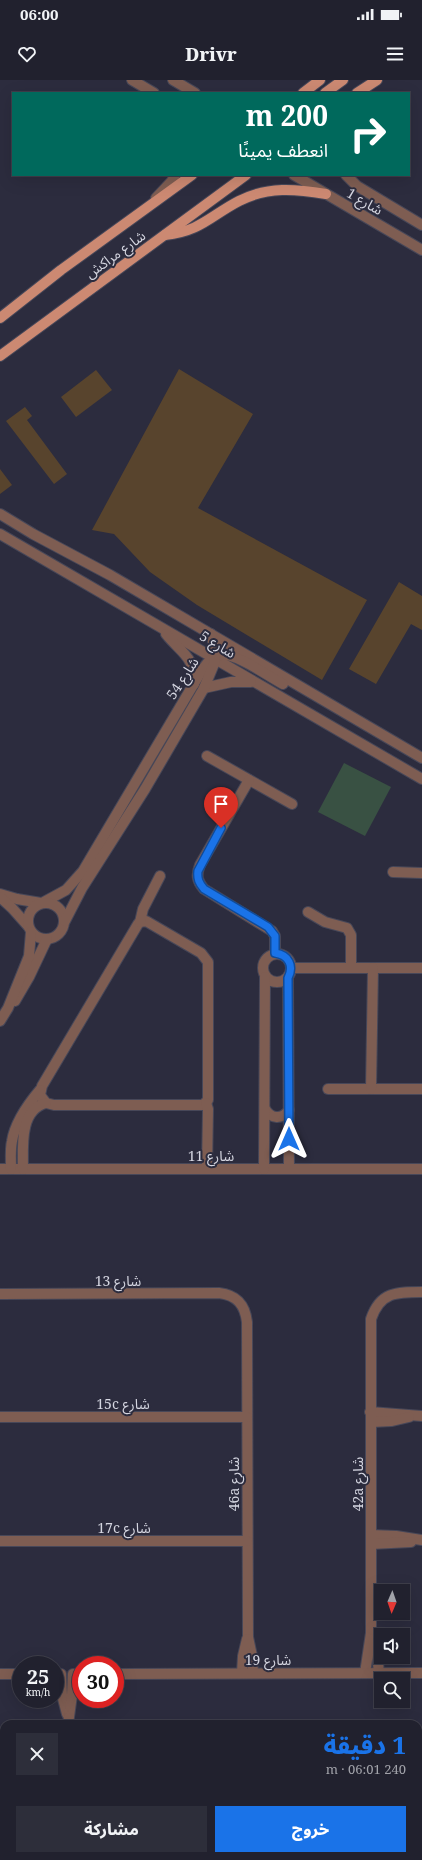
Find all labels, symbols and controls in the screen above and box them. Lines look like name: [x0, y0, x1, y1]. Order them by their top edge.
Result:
text: 06:00: [20, 4, 58, 24]
text: Drivr: [185, 42, 237, 66]
icon: heart: [16, 43, 38, 65]
icon: menu: [384, 43, 406, 65]
text: 200 m: [246, 96, 328, 134]
icon: right: [342, 108, 394, 160]
text: انعطف يمينًا: [238, 138, 328, 162]
street label: شارع 1: [342, 183, 387, 221]
street label: شارع مراكش: [81, 226, 150, 284]
street label: شارع 5: [195, 626, 240, 664]
street label: شارع 54: [161, 653, 204, 704]
pin: [204, 787, 238, 828]
icon: arrive: [210, 793, 232, 815]
position arrow: [268, 1118, 310, 1160]
street label: شارع 11: [188, 1146, 234, 1167]
street label: شارع 13: [95, 1271, 141, 1292]
street label: 15c شارع: [96, 1394, 150, 1415]
street label: 46a شارع: [224, 1457, 245, 1511]
street label: 42a شارع: [348, 1457, 369, 1511]
street label: 17c شارع: [97, 1518, 151, 1539]
north arrow: [374, 1584, 410, 1620]
map controls: [374, 1584, 410, 1708]
button: sound: [374, 1628, 410, 1664]
street label: شارع 19: [245, 1650, 291, 1671]
speed limit sign: 30: [72, 1656, 124, 1708]
text: 25: [27, 1663, 49, 1690]
button: search: [374, 1672, 410, 1708]
text: km/h: [26, 1685, 50, 1699]
text: 1 دقيقة: [323, 1728, 406, 1761]
button: close: [16, 1733, 58, 1775]
text: 240 m · 06:01: [326, 1760, 406, 1778]
button: مشاركة: [16, 1806, 207, 1852]
button: خروج: [215, 1806, 406, 1852]

